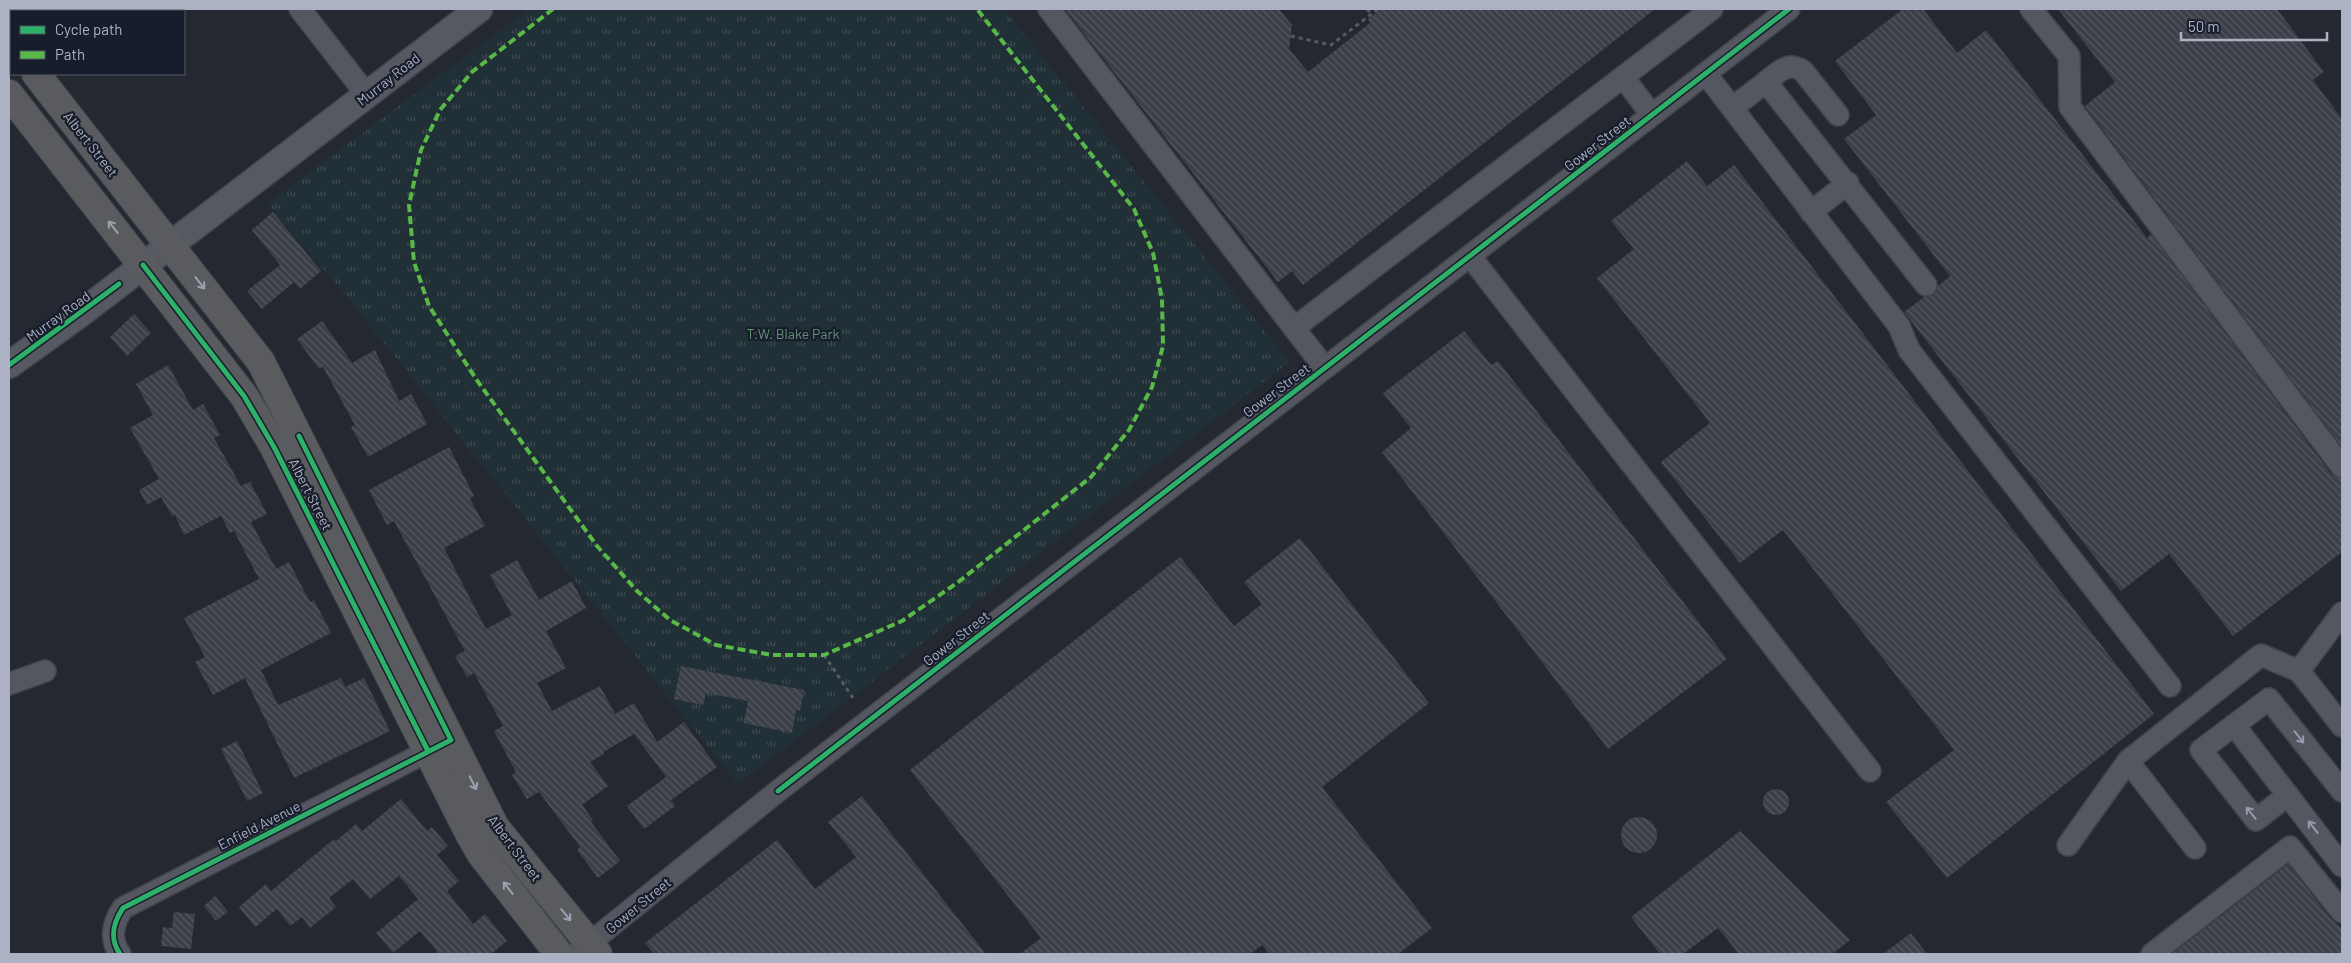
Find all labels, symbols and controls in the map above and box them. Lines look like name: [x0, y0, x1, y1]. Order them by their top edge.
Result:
legend: [10, 10, 185, 75]
scale bar: [2181, 10, 2327, 42]
text: 50 m: [2188, 17, 2220, 35]
text: Cycle path: [55, 20, 122, 38]
text: Path: [55, 45, 85, 63]
street label: Murray Road: [353, 49, 423, 109]
street label: Albert Street: [60, 108, 122, 180]
street label: Gower Street: [1560, 112, 1634, 174]
one-way arrow: [108, 221, 119, 234]
one-way arrow: [195, 276, 205, 290]
street label: Murray Road: [23, 287, 93, 345]
park label: T.W. Blake Park: [746, 325, 840, 342]
street label: Gower Street: [1239, 359, 1313, 421]
street label: Albert Street: [286, 455, 336, 533]
street label: Gower Street: [919, 607, 993, 669]
one-way arrow: [2294, 730, 2305, 743]
one-way arrow: [469, 775, 478, 790]
street label: Enfield Avenue: [215, 797, 303, 853]
one-way arrow: [2246, 807, 2257, 820]
street label: Albert Street: [485, 812, 545, 884]
one-way arrow: [2307, 821, 2318, 834]
street label: Gower Street: [602, 873, 674, 937]
one-way arrow: [502, 882, 513, 895]
one-way arrow: [561, 908, 572, 921]

